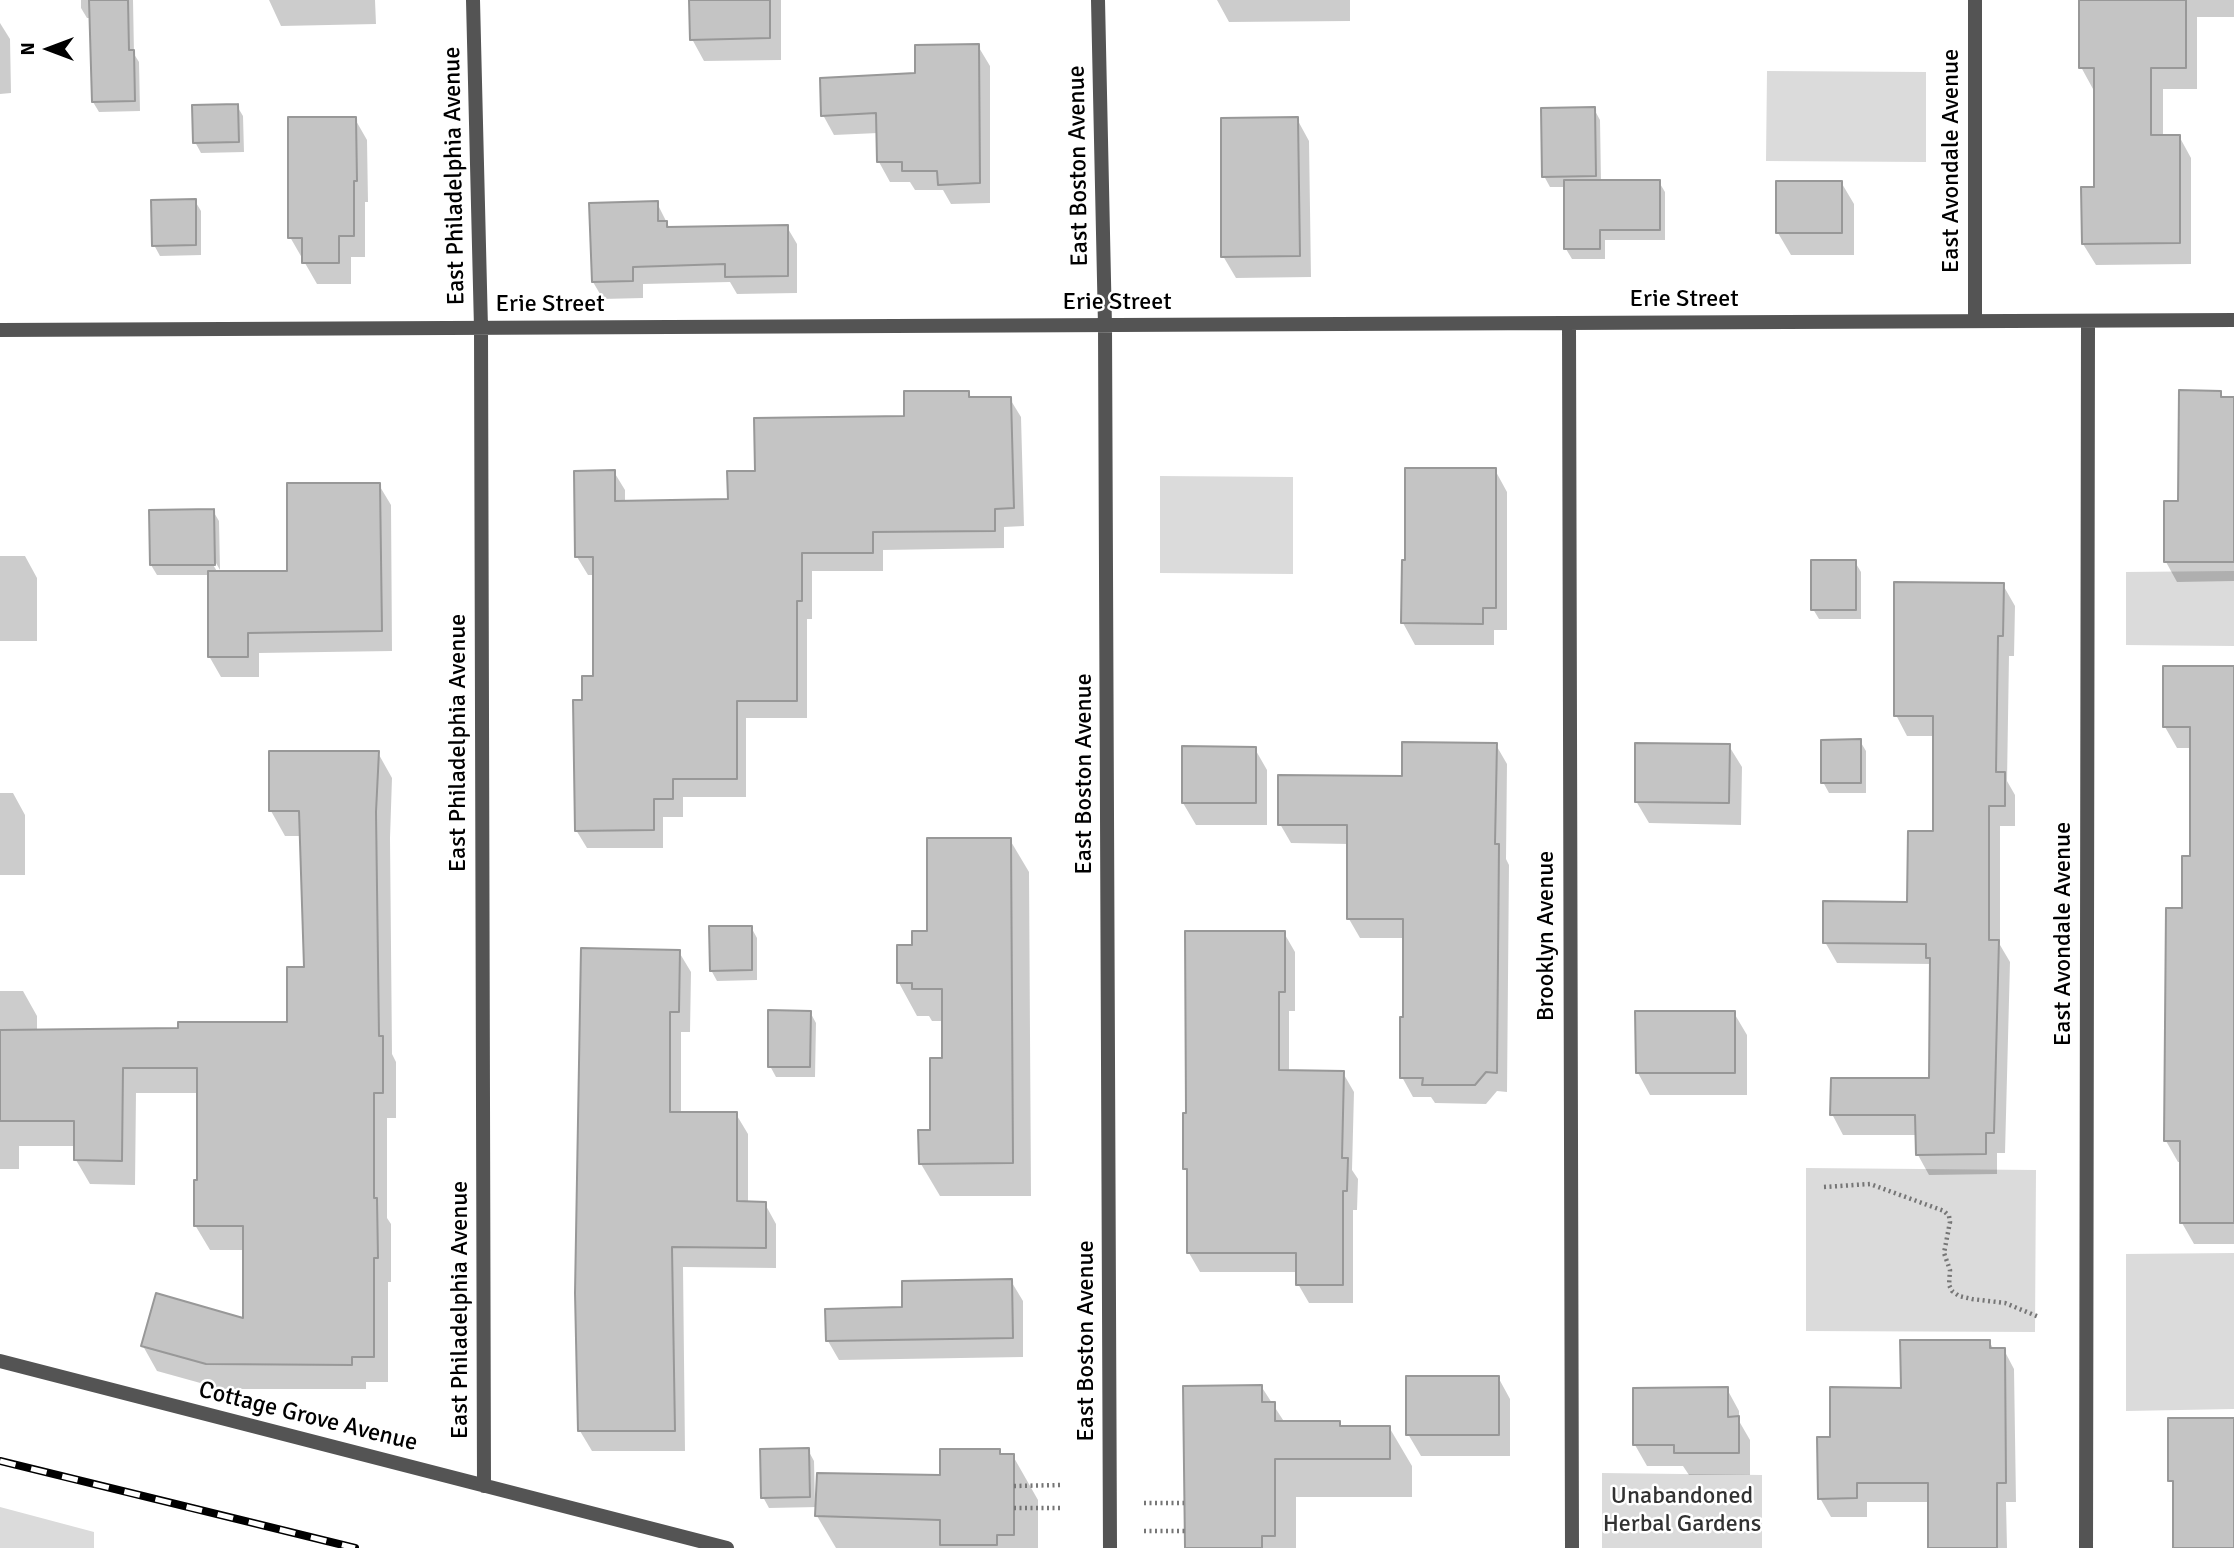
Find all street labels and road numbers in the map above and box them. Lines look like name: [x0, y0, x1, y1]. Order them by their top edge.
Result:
street label: East Philadelphia Avenue: [438, 46, 472, 306]
street label: East Avondale Avenue: [1938, 49, 1966, 273]
street label: East Boston Avenue: [1063, 65, 1095, 267]
street label: Erie Street: [1629, 286, 1739, 314]
street label: Erie Street: [1062, 289, 1172, 317]
street label: Erie Street: [495, 291, 605, 319]
street label: East Philadelphia Avenue: [445, 614, 473, 872]
street label: East Boston Avenue: [1071, 673, 1099, 875]
street label: East Avondale Avenue: [2050, 822, 2078, 1046]
street label: Brooklyn Avenue: [1533, 851, 1561, 1021]
street label: East Philadelphia Avenue: [447, 1181, 475, 1439]
street label: East Boston Avenue: [1073, 1240, 1101, 1442]
street label: Cottage Grove Avenue: [196, 1376, 420, 1458]

